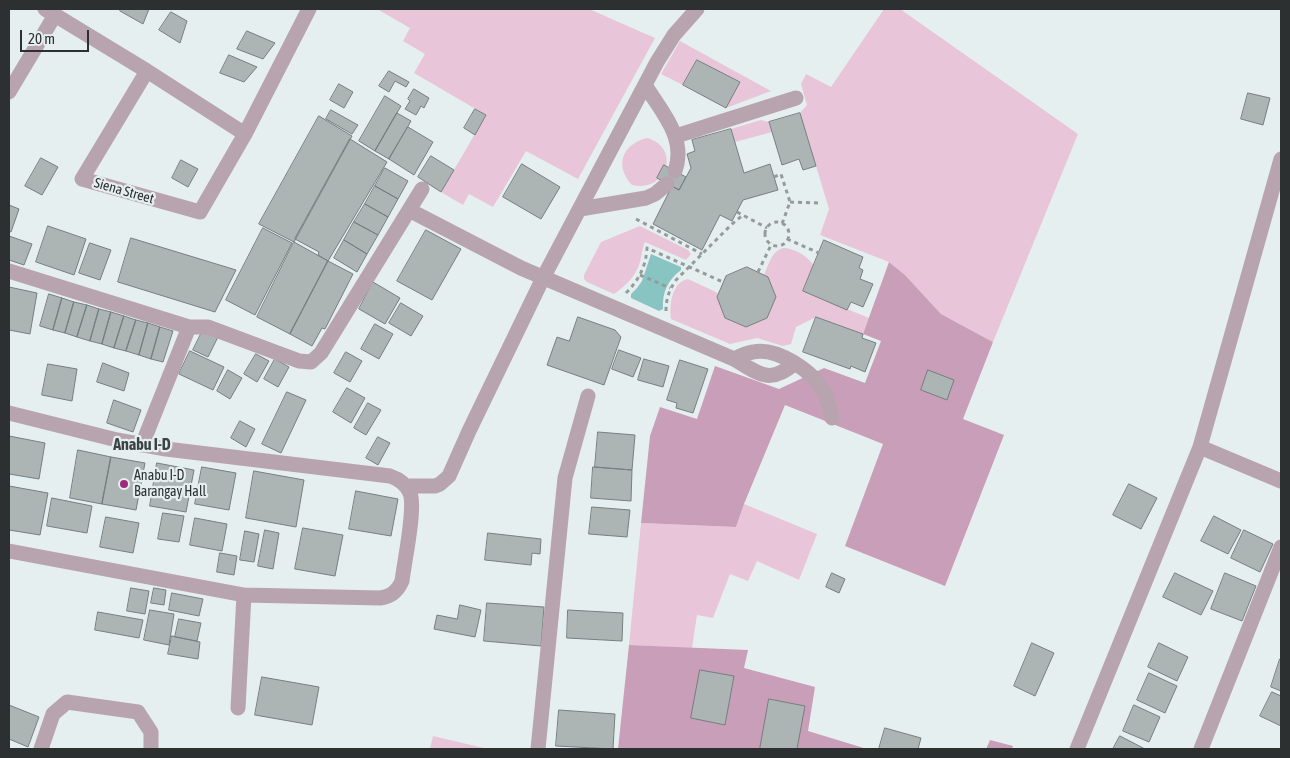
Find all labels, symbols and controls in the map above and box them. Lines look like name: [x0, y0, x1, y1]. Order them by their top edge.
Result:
scale bar: [22, 20, 91, 52]
text: 20 m: [28, 30, 55, 47]
street label: Siena Street: [92, 174, 156, 208]
district label: Anabu I-D: [113, 435, 171, 455]
place label: Anabu I-D Barangay Hall: [134, 468, 206, 501]
marker: Anabu I-D Barangay Hall: [118, 478, 130, 490]

